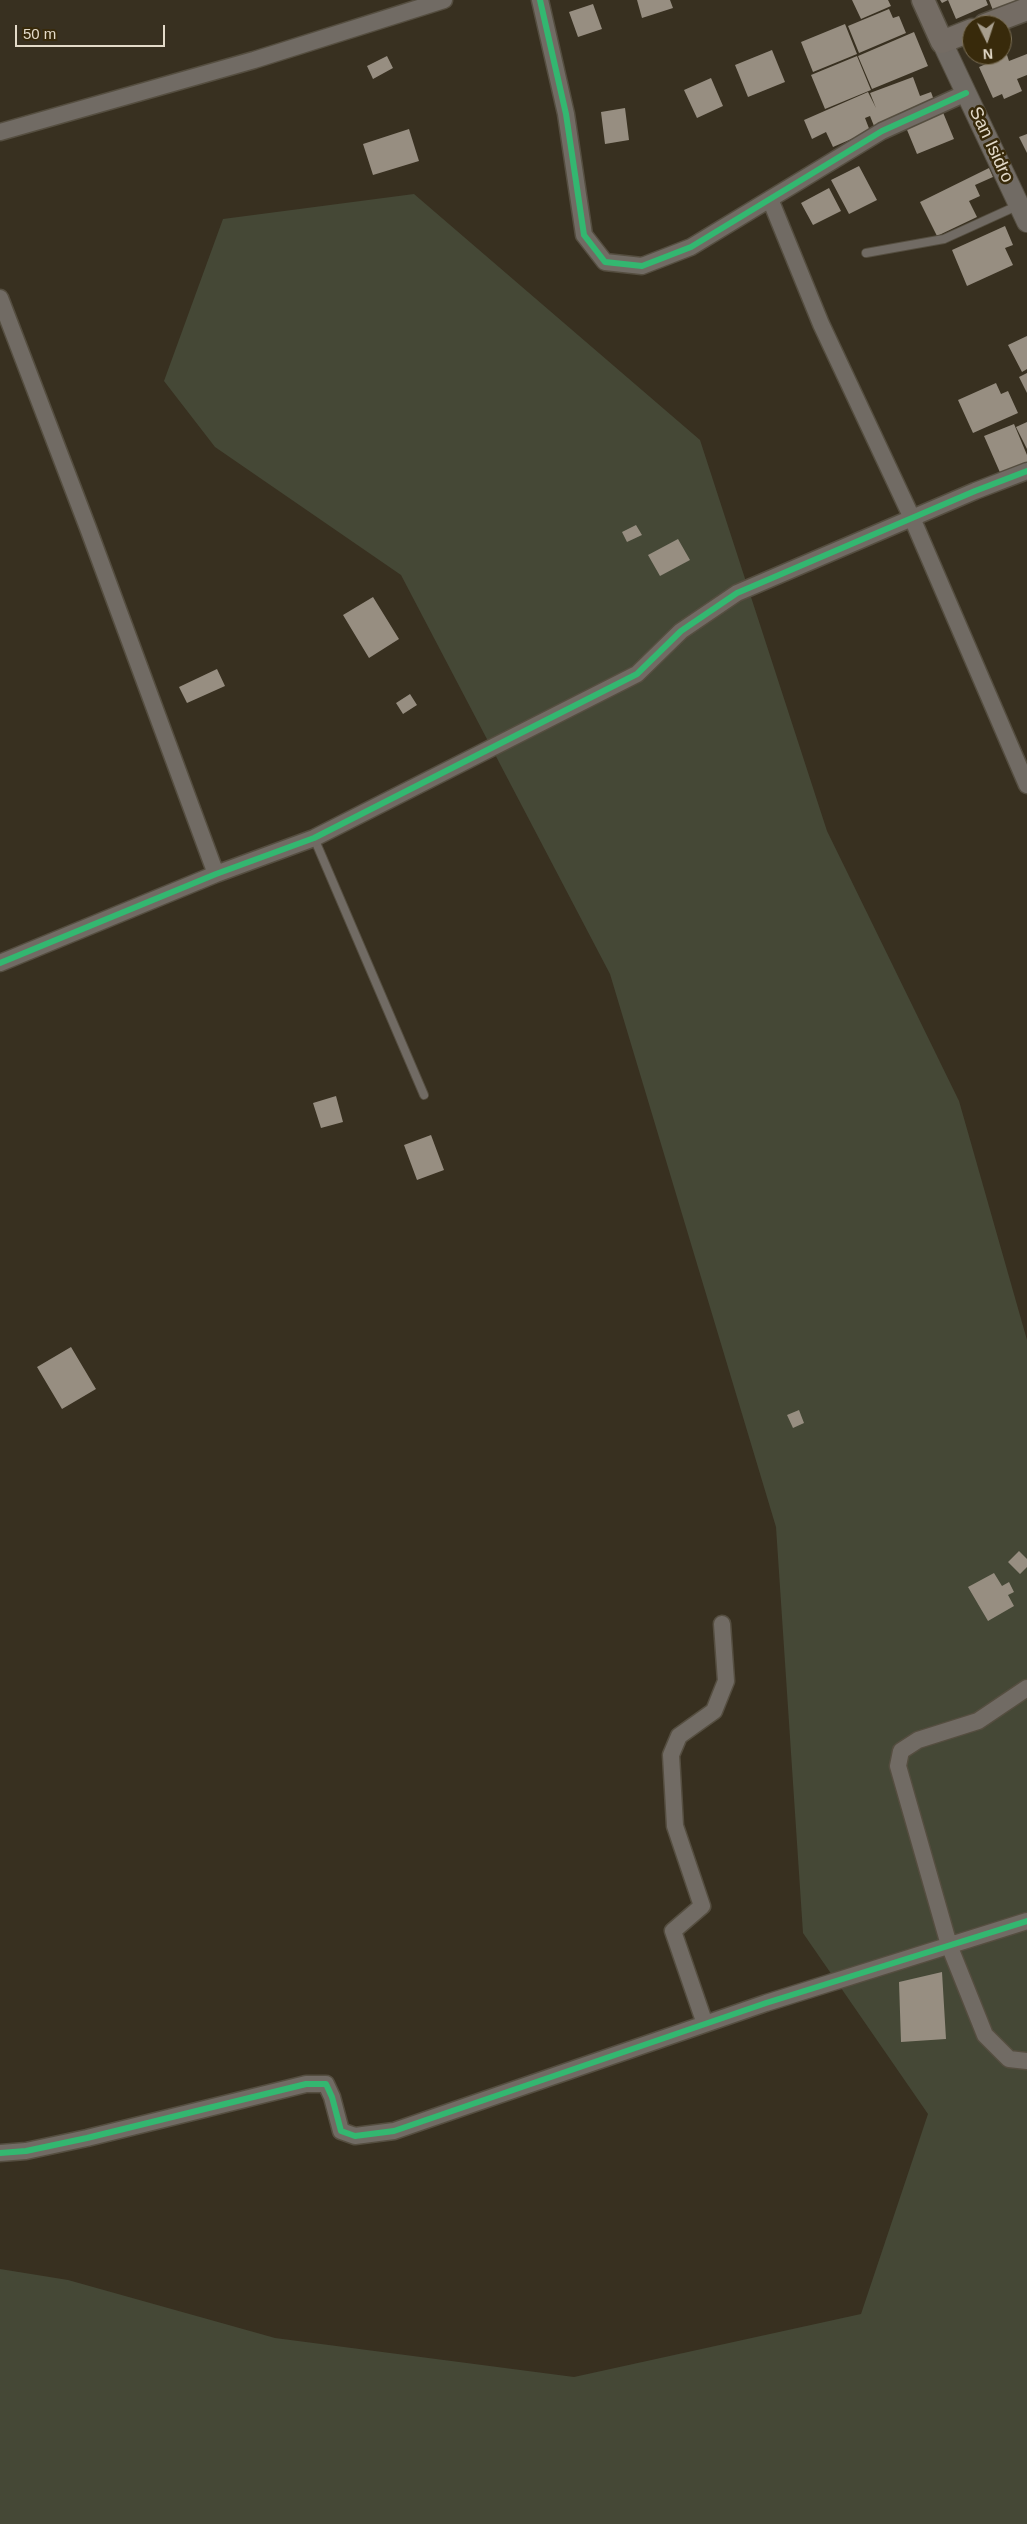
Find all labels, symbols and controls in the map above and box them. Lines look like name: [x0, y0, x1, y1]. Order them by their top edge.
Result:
scale bar: [18, 15, 168, 47]
north arrow: [962, 15, 1012, 65]
text: 50 m: [23, 25, 56, 42]
text: N: [982, 46, 994, 62]
street label: San Isidro: [964, 104, 1018, 186]

